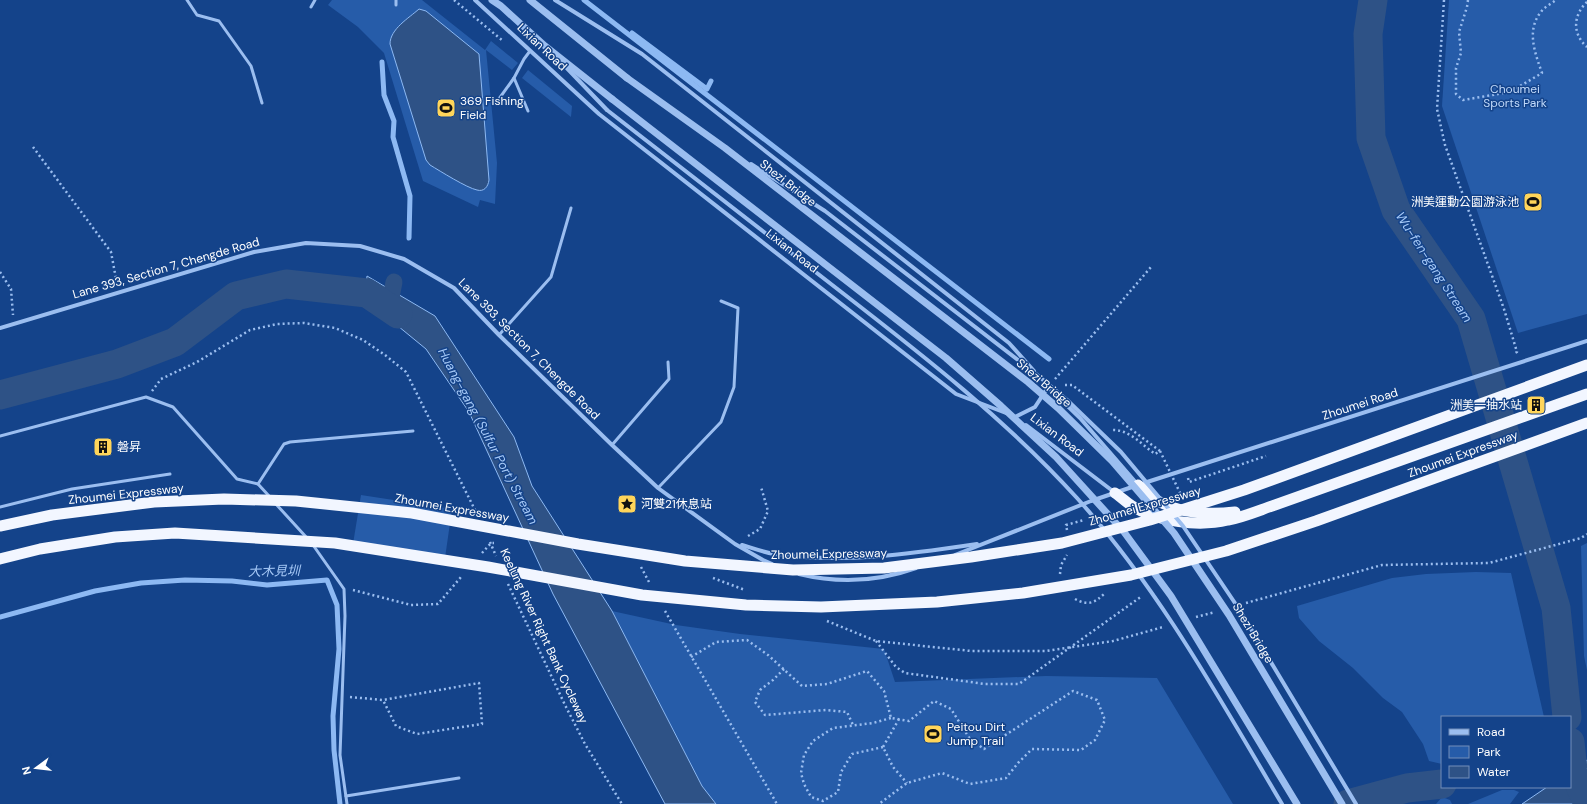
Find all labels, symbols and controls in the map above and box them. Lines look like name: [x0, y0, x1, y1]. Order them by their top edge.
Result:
street label: Lixian Road: [514, 20, 570, 74]
park label: Choumei Sports Park: [1483, 81, 1547, 111]
place label: 369 Fishing Field: [460, 93, 524, 123]
sports icon: 369 Fishing Field: [435, 97, 457, 119]
street label: Shezi Bridge: [756, 156, 820, 210]
sports icon: 洲美運動公園游泳池: [1522, 191, 1544, 213]
place label: 洲美運動公園游泳池: [1411, 194, 1519, 210]
water label: Wu-fen-gang Stream: [1392, 208, 1476, 326]
street label: Lixian Road: [762, 225, 822, 277]
street label: Lane 393, Section 7, Chengde Road: [71, 234, 261, 302]
street label: Lane 393, Section 7, Chengde Road: [455, 275, 603, 423]
water label: Huang-gang (Sulfur Port) Stream: [434, 345, 542, 527]
street label: Shezi Bridge: [1013, 355, 1075, 411]
street label: Zhoumei Road: [1320, 384, 1400, 424]
building icon: 洲美一抽水站: [1525, 394, 1547, 416]
place label: 洲美一抽水站: [1450, 397, 1522, 413]
street label: Lixian Road: [1027, 410, 1087, 460]
street label: Zhoumei Expressway: [1406, 427, 1521, 481]
building icon: 磐昇: [92, 436, 114, 458]
place label: 磐昇: [117, 439, 141, 455]
street label: Zhoumei Expressway: [67, 480, 185, 508]
street label: Zhoumei Expressway: [1087, 482, 1203, 530]
street label: Zhoumei Expressway: [393, 490, 511, 526]
place icon: 河雙21休息站: [616, 493, 638, 515]
place label: 河雙21休息站: [641, 496, 712, 512]
street label: Zhoumei Expressway: [771, 545, 887, 563]
street label: Keelung River Right Bank Cycleway: [496, 546, 592, 726]
water label: 大木見圳: [248, 562, 302, 580]
street label: Shezi Bridge: [1229, 600, 1277, 666]
legend: [1441, 716, 1571, 788]
place label: Peitou Dirt Jump Trail: [947, 719, 1006, 749]
sports icon: Peitou Dirt Jump Trail: [922, 723, 944, 745]
text: Road: [1477, 724, 1505, 740]
text: Park: [1477, 744, 1501, 760]
north arrow: [16, 748, 56, 788]
text: Water: [1477, 764, 1511, 780]
text: N: [19, 765, 34, 776]

